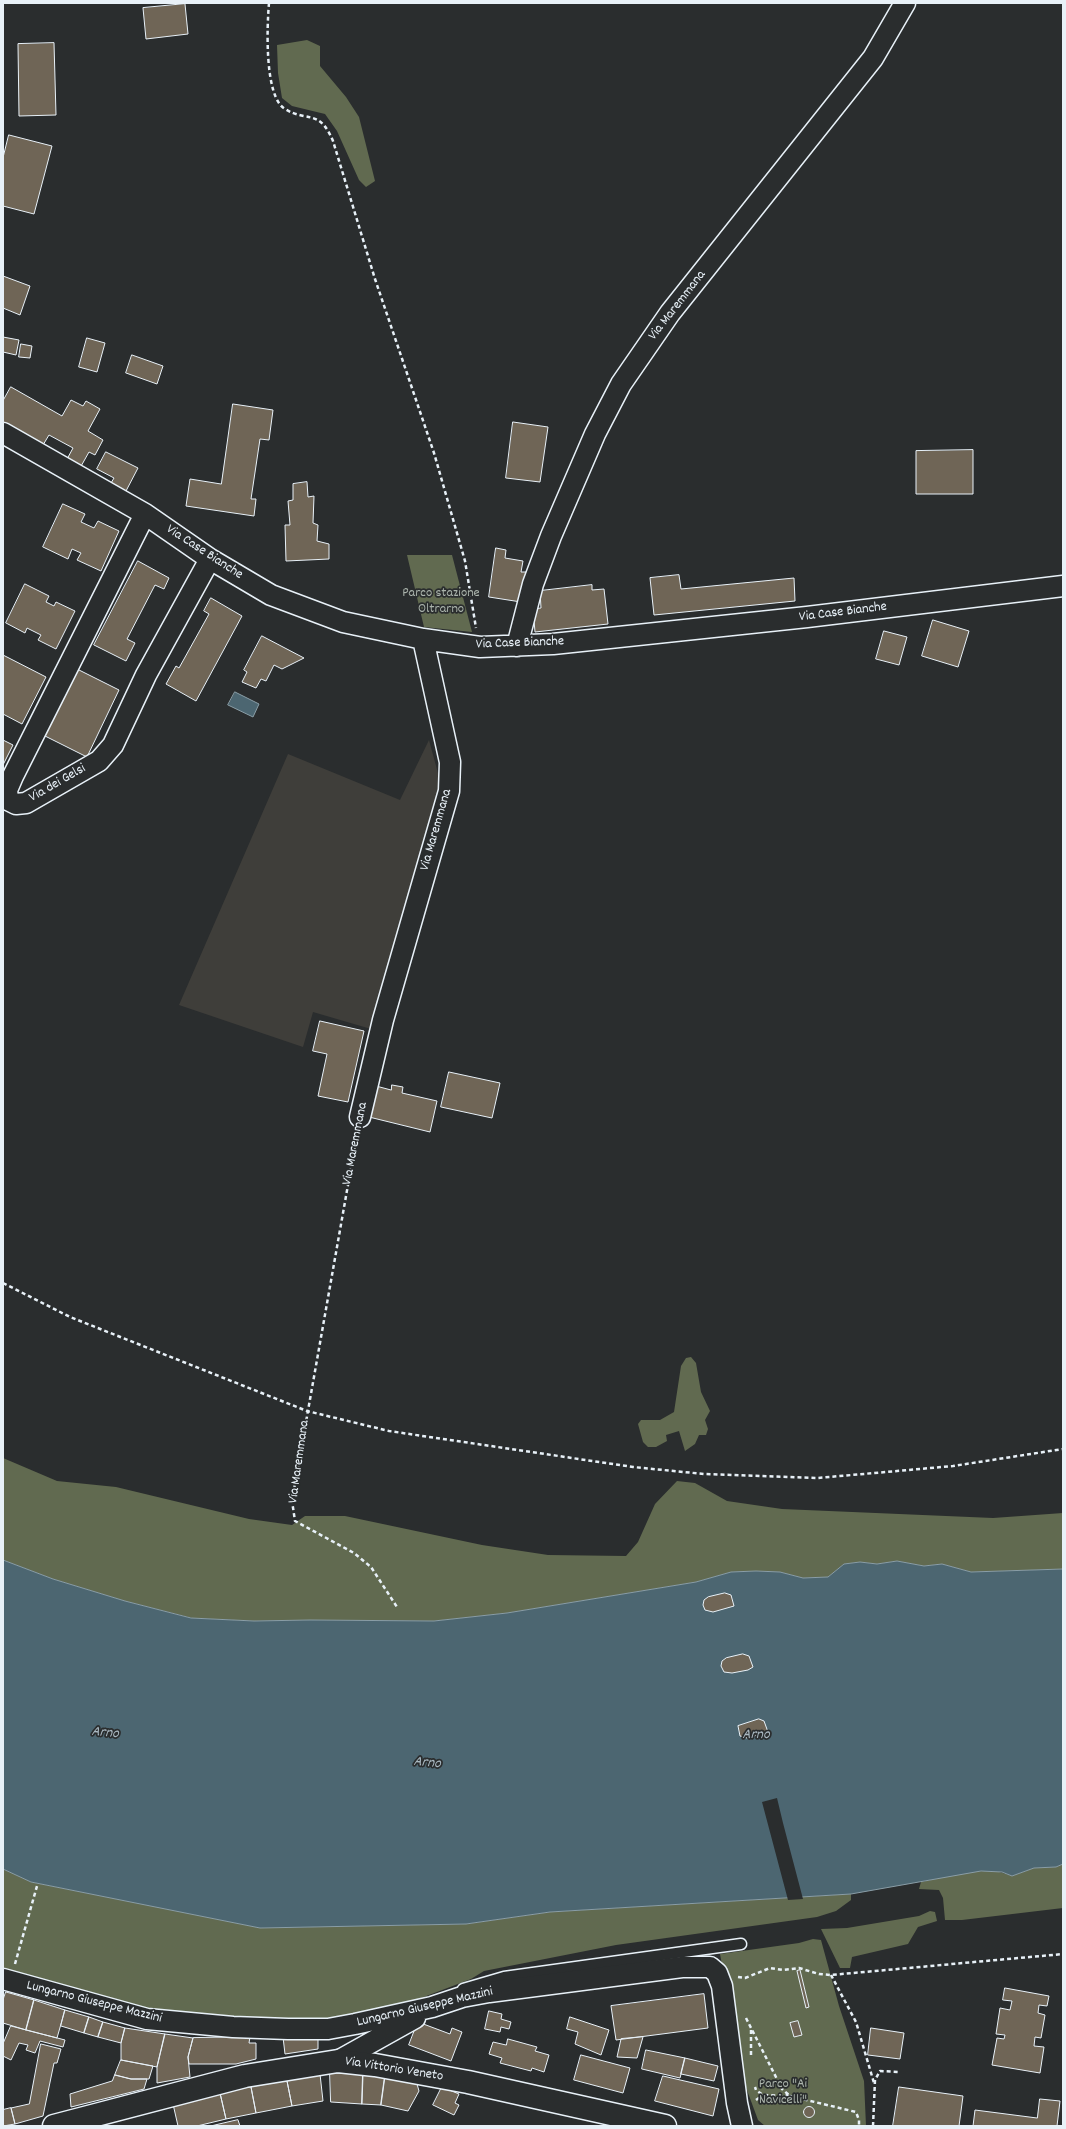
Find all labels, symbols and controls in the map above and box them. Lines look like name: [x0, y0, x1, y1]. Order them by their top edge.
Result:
street label: Via Maremmana: [646, 268, 710, 344]
street label: Via Case Bianche: [162, 522, 246, 584]
park label: Parco stazione Oltrarno: [402, 586, 480, 618]
street label: Via Case Bianche: [798, 599, 888, 627]
street label: Via Case Bianche: [476, 634, 564, 654]
street label: Via dei Gelsi: [27, 761, 89, 807]
street label: Via Maremmana: [417, 787, 457, 873]
street label: Via Maremmana: [340, 1101, 372, 1187]
street label: Via Maremmana: [286, 1419, 314, 1505]
water label: Arno: [91, 1724, 119, 1744]
water label: Arno: [742, 1727, 770, 1745]
water label: Arno: [413, 1754, 441, 1774]
street label: Lungarno Giuseppe Mazzini: [25, 1978, 163, 2028]
street label: Lungarno Giuseppe Mazzini: [355, 1984, 495, 2032]
street label: Via Vittorio Veneto: [344, 2054, 444, 2086]
park label: Parco "Ai Navicelli": [759, 2077, 807, 2110]

